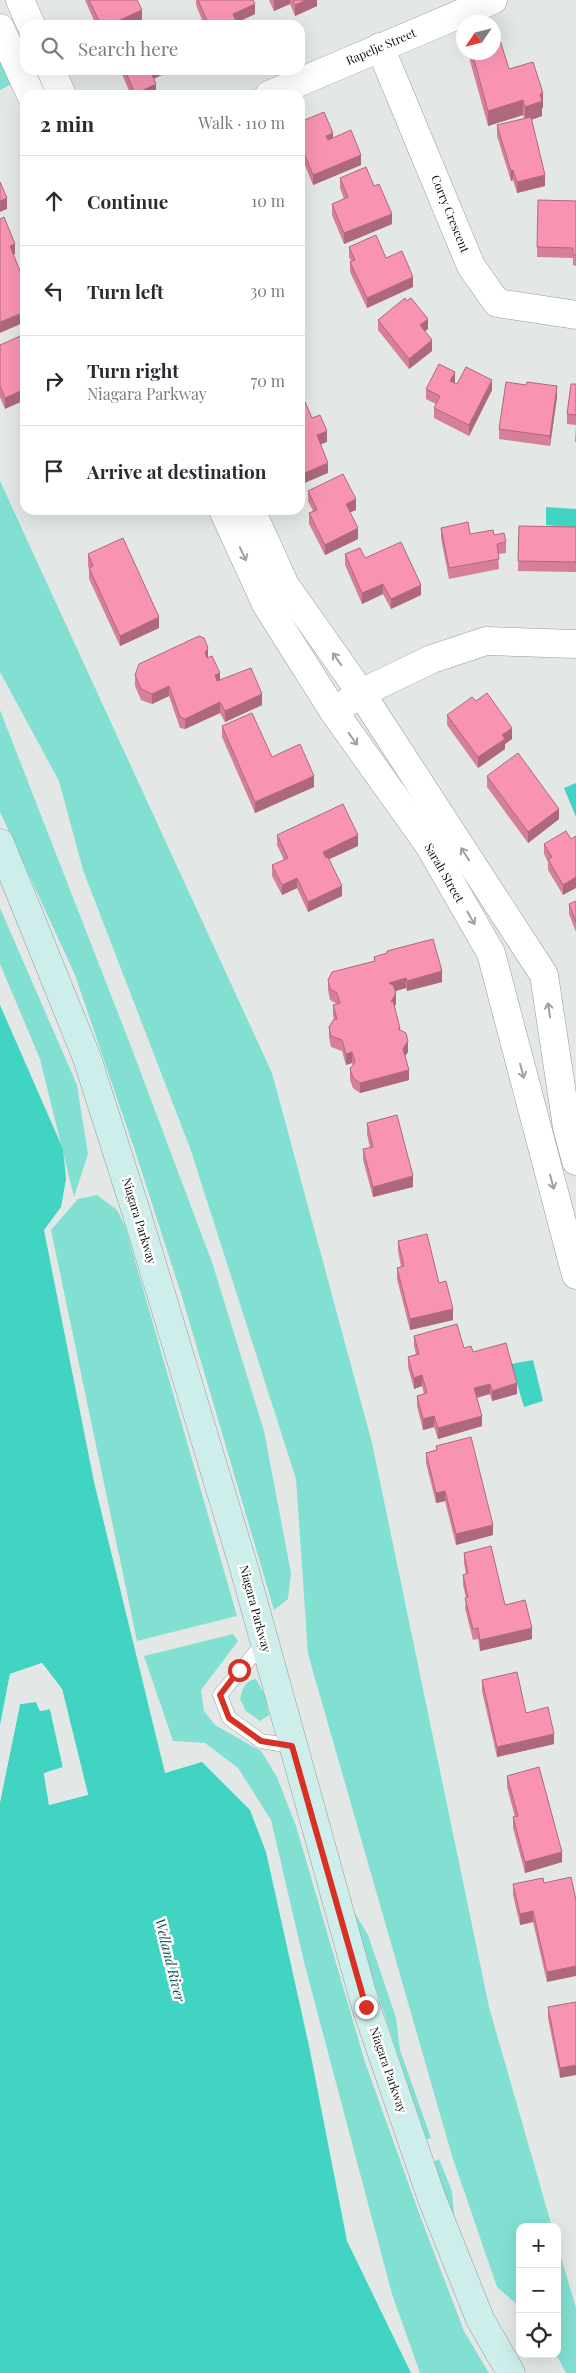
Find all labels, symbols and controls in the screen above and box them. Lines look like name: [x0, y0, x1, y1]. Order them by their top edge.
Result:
north arrow: [456, 15, 501, 60]
search box: [20, 20, 305, 75]
street label: Rapelje Street: [343, 24, 419, 68]
icon: search: [38, 34, 66, 62]
text: Search here: [78, 35, 178, 61]
text: 2 min: [40, 109, 94, 137]
text: Walk · 110 m: [198, 112, 285, 133]
street label: Corry Crescent: [428, 172, 474, 255]
icon: ahead: [40, 187, 68, 215]
text: Continue: [87, 188, 168, 214]
text: 10 m: [251, 190, 285, 211]
icon: left: [40, 277, 68, 305]
text: Turn left: [87, 278, 164, 304]
text: 30 m: [250, 280, 285, 301]
text: Turn right: [87, 357, 179, 383]
icon: right: [40, 367, 68, 395]
text: 70 m: [251, 370, 285, 391]
text: Niagara Parkway: [87, 383, 207, 404]
icon: arrive: [40, 457, 68, 485]
text: Arrive at destination: [87, 458, 267, 484]
one-way arrow: [239, 546, 249, 561]
one-way arrow: [332, 653, 342, 667]
one-way arrow: [348, 731, 358, 745]
street label: Sarah Street: [421, 840, 469, 906]
one-way arrow: [460, 847, 470, 861]
one-way arrow: [467, 910, 476, 925]
one-way arrow: [544, 1002, 554, 1018]
one-way arrow: [518, 1063, 528, 1079]
one-way arrow: [548, 1174, 557, 1190]
street label: Niagara Parkway: [119, 1175, 161, 1266]
street label: Niagara Parkway: [237, 1563, 275, 1654]
route start: [228, 1659, 251, 1682]
water label: Welland River: [151, 1916, 190, 2005]
route end: [355, 1996, 378, 2019]
street label: Niagara Parkway: [367, 2025, 411, 2115]
map controls: [516, 2223, 561, 2358]
button: +: [516, 2223, 561, 2268]
button: −: [516, 2268, 561, 2313]
button: locate: [516, 2313, 561, 2358]

